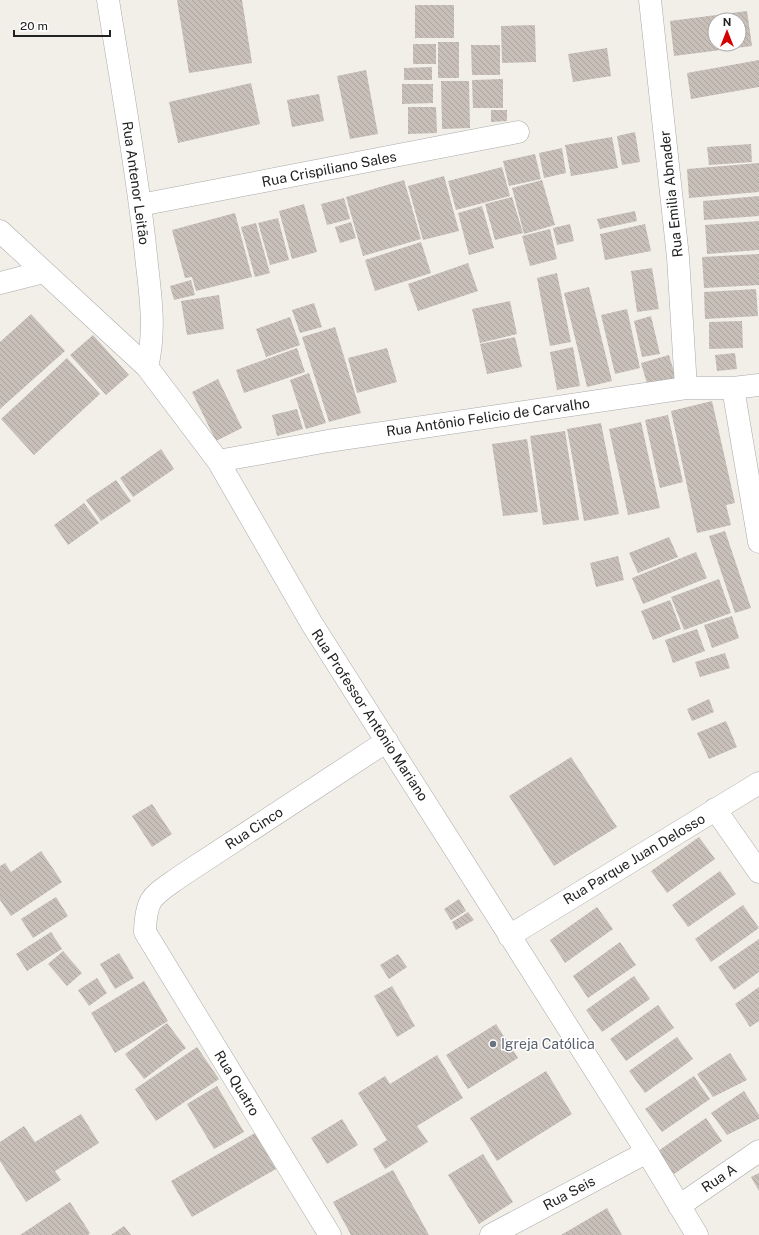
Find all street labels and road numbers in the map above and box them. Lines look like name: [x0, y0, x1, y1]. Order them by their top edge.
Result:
street label: Rua Antenor Leitão: [119, 120, 153, 246]
street label: Rua Emilia Abnader: [656, 130, 686, 258]
street label: Rua Crispiliano Sales: [260, 148, 398, 190]
street label: Rua Antônio Felicio de Carvalho: [385, 395, 591, 439]
street label: Rua Professor Antônio Mariano: [308, 626, 432, 804]
street label: Rua Cinco: [222, 803, 286, 853]
street label: Rua Parque Juan Delosso: [560, 810, 708, 908]
street label: Rua Quatro: [211, 1047, 263, 1119]
street label: Rua A: [699, 1161, 740, 1195]
street label: Rua Seis: [540, 1173, 598, 1213]

